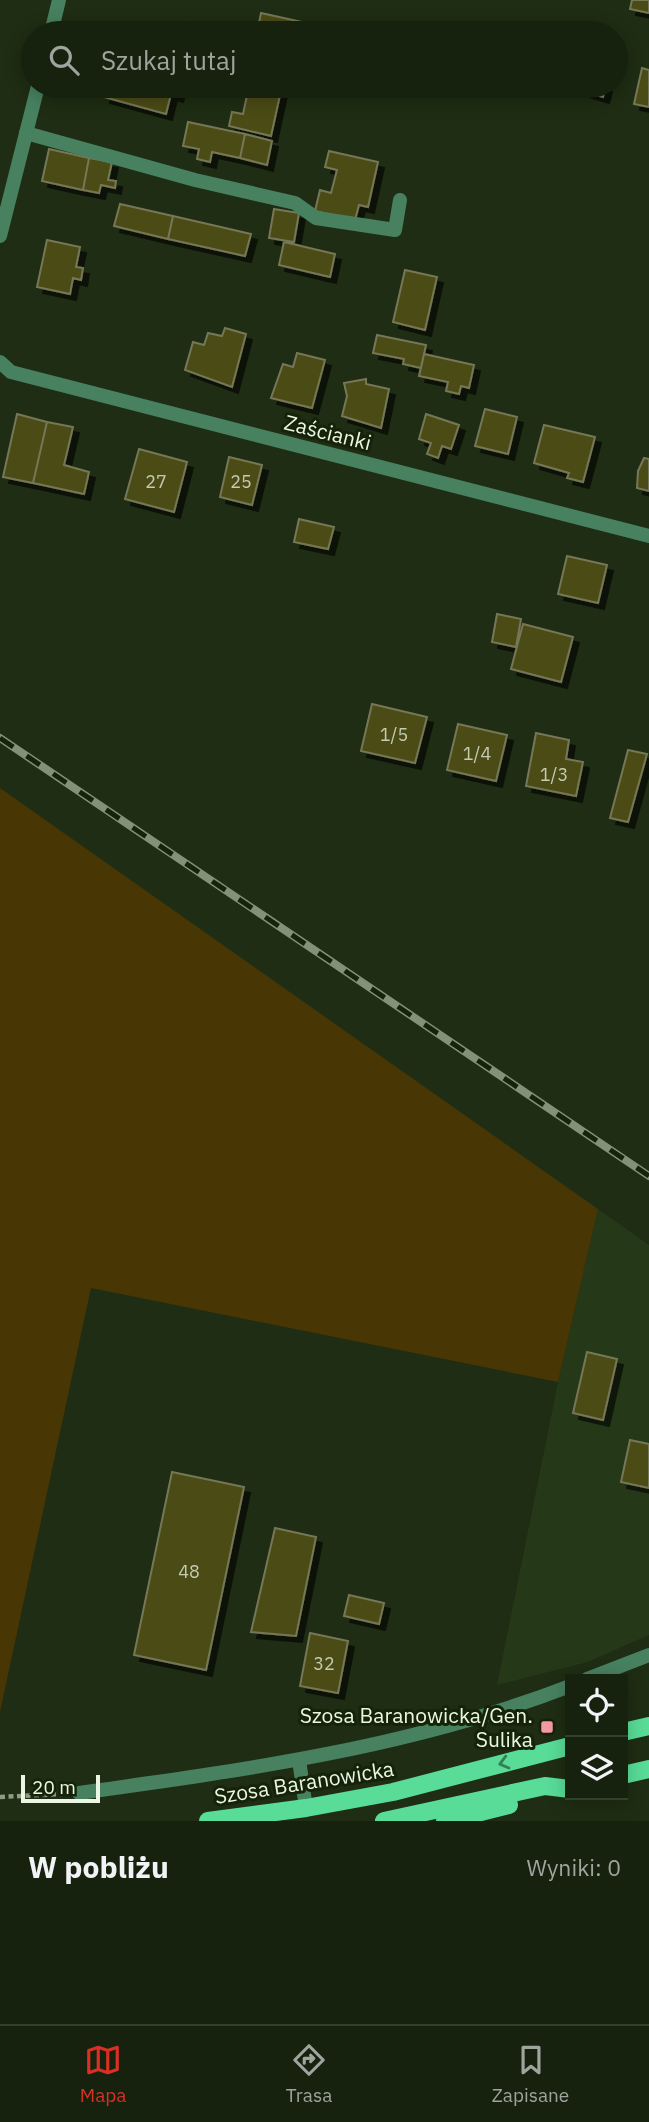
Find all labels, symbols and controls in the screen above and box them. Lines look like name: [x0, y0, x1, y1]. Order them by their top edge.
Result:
search box: [21, 21, 628, 98]
icon: search: [45, 41, 83, 79]
text: Szukaj tutaj: [101, 43, 236, 77]
street label: Zaścianki: [281, 408, 375, 456]
house number: 27: [145, 470, 167, 493]
house number: 25: [230, 470, 252, 493]
house number: 1/5: [380, 723, 408, 746]
house number: 1/4: [463, 742, 491, 765]
house number: 1/3: [540, 763, 568, 786]
house number: 48: [178, 1560, 200, 1583]
house number: 32: [313, 1652, 335, 1675]
map controls: [565, 1674, 628, 1800]
button: locate: [565, 1674, 628, 1737]
place label: Szosa Baranowicka/Gen. Sulika: [300, 1701, 533, 1753]
marker: Szosa Baranowicka/Gen. Sulika: [539, 1719, 555, 1735]
button: layers: [565, 1737, 628, 1800]
street label: Szosa Baranowicka: [212, 1754, 396, 1810]
one-way arrow: [498, 1754, 510, 1769]
scale bar: [21, 1772, 100, 1804]
text: 20 m: [32, 1775, 76, 1799]
text: W pobliżu: [28, 1847, 169, 1886]
text: Wyniki: 0: [526, 1852, 621, 1882]
tab: Mapa: [80, 2041, 126, 2107]
tab: Trasa: [286, 2041, 332, 2107]
tab: Zapisane: [492, 2041, 569, 2107]

